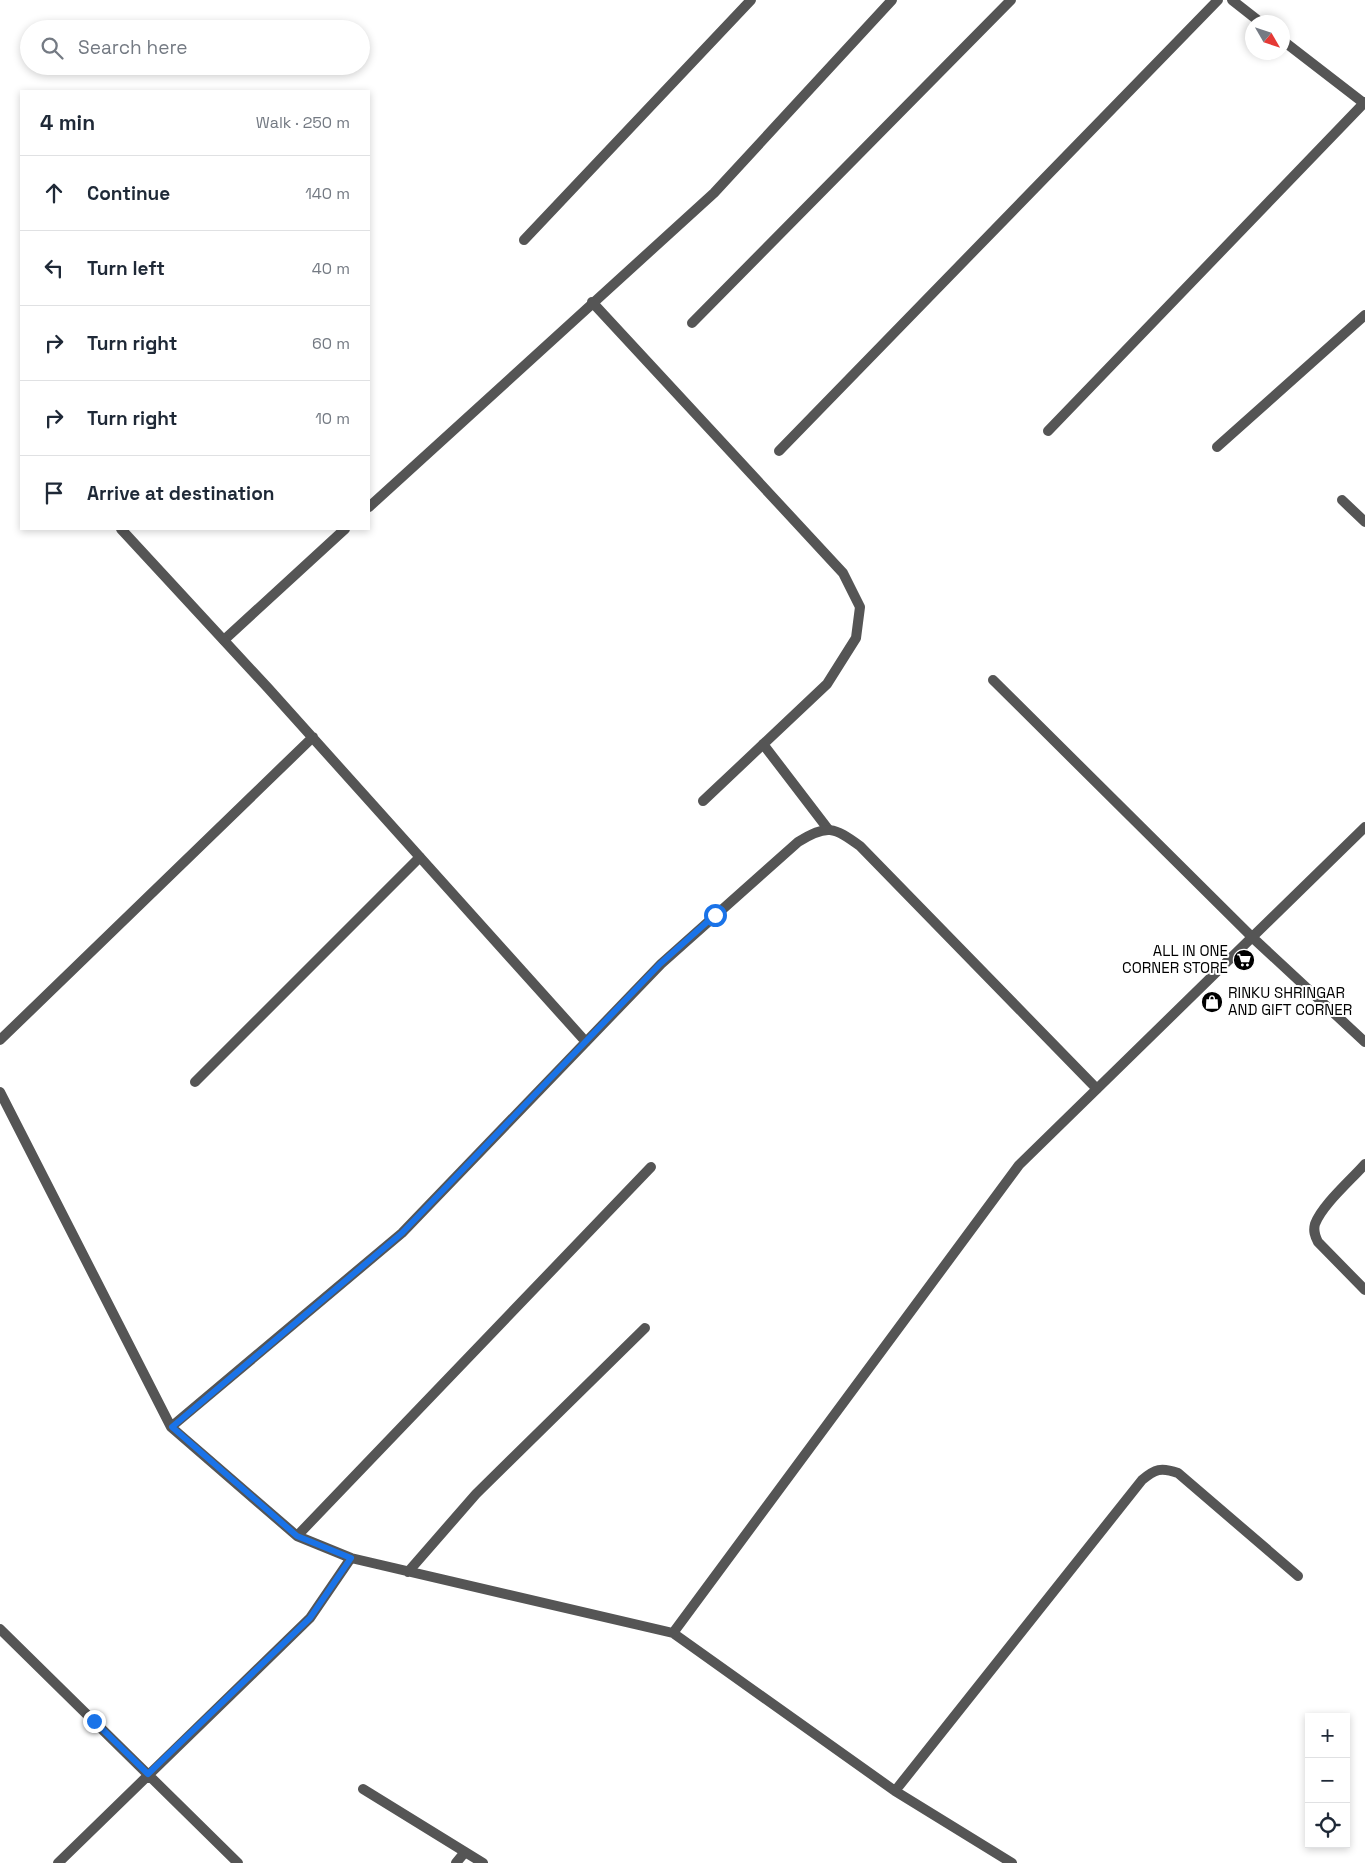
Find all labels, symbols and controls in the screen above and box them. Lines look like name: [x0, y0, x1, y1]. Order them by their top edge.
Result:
north arrow: [1245, 15, 1290, 60]
search box: [20, 20, 370, 75]
icon: search: [38, 34, 66, 62]
text: Search here: [78, 35, 188, 60]
text: 4 min: [40, 109, 95, 136]
text: Walk · 250 m: [256, 112, 350, 133]
icon: ahead: [40, 179, 68, 207]
text: Continue: [87, 181, 170, 206]
text: 140 m: [305, 183, 350, 204]
icon: left: [40, 254, 68, 282]
text: Turn left: [87, 256, 165, 281]
text: 40 m: [312, 258, 350, 279]
icon: right: [40, 329, 68, 357]
text: Turn right: [87, 331, 177, 356]
text: 60 m: [312, 333, 350, 354]
icon: right: [40, 404, 68, 432]
text: Turn right: [87, 406, 177, 431]
text: 10 m: [315, 408, 350, 429]
icon: arrive: [40, 479, 68, 507]
text: Arrive at destination: [87, 481, 275, 506]
route start: [704, 904, 727, 927]
place label: ALL IN ONE CORNER STORE: [1122, 941, 1228, 977]
supermarket icon: ALL IN ONE CORNER STORE: [1232, 948, 1256, 972]
place label: RINKU SHRINGAR AND GIFT CORNER: [1228, 983, 1352, 1019]
shop icon: RINKU SHRINGAR AND GIFT CORNER: [1200, 990, 1224, 1014]
route end: [83, 1710, 106, 1733]
map controls: [1305, 1713, 1350, 1848]
button: +: [1305, 1713, 1350, 1758]
button: −: [1305, 1758, 1350, 1803]
button: locate: [1305, 1803, 1350, 1848]

